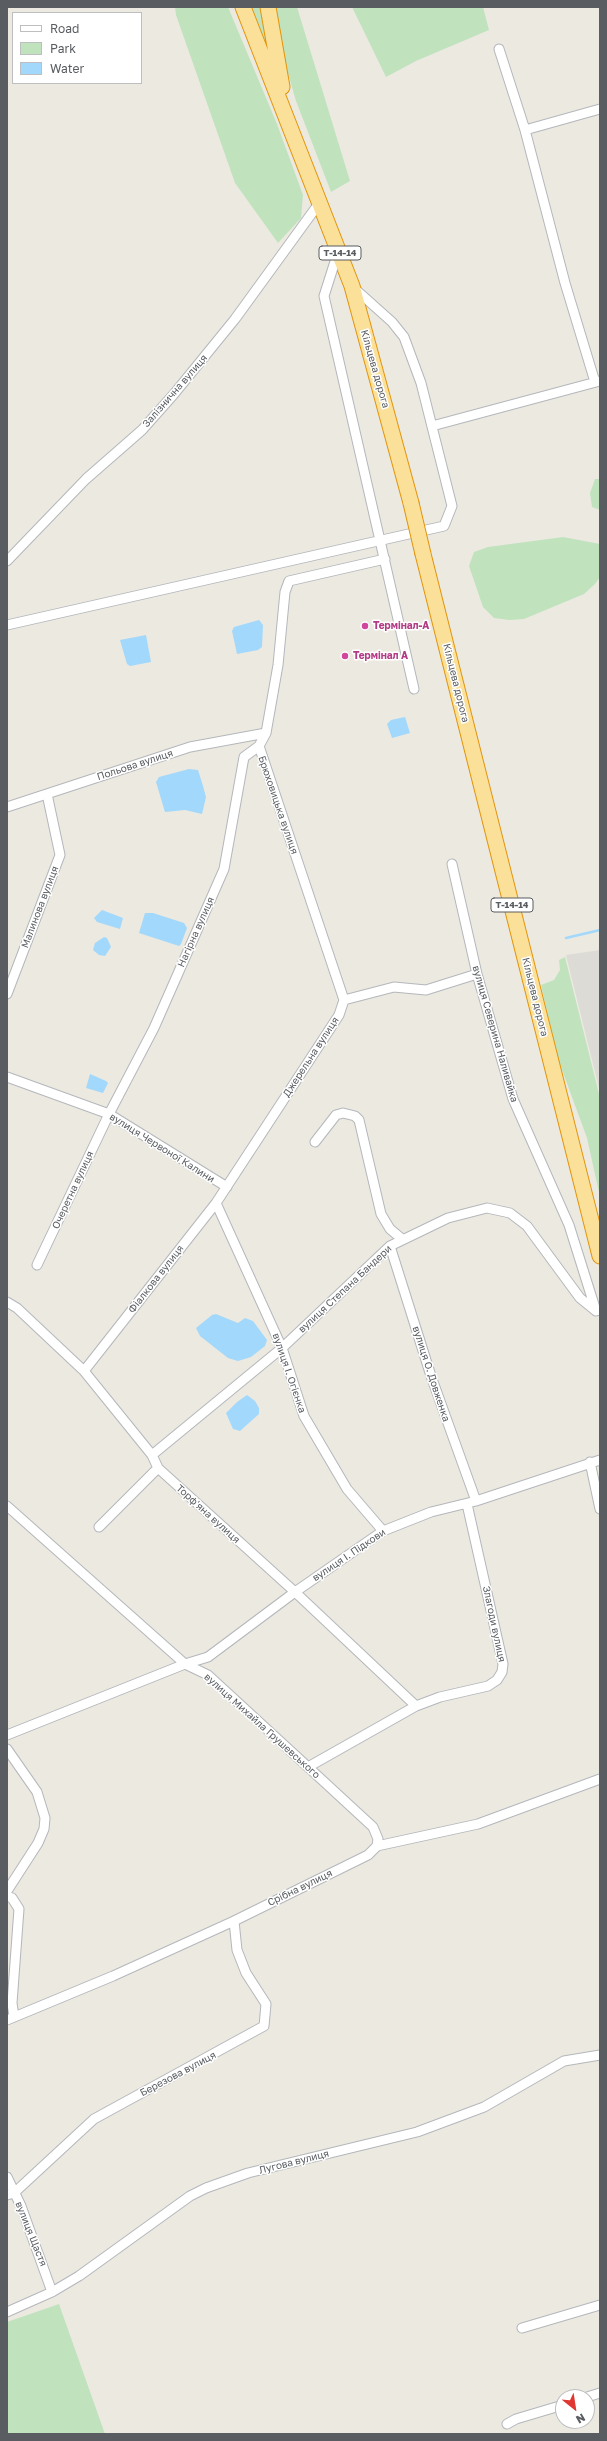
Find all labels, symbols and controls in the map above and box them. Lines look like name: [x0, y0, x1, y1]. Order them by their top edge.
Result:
legend: [12, 12, 142, 84]
text: Road: [50, 21, 79, 36]
text: Park: [50, 41, 76, 56]
text: Water: [50, 61, 84, 76]
road number: Т-14-14: [319, 246, 361, 260]
street label: Кільцева дорога: [358, 328, 392, 410]
street label: Залізнична вулиця: [140, 352, 210, 430]
place label: Термінал-А: [373, 620, 429, 632]
marker: Термінал-А: [360, 621, 370, 631]
street label: Кільцева дорога: [440, 642, 472, 724]
place label: Термінал А: [353, 650, 408, 662]
marker: Термінал А: [340, 651, 350, 661]
street label: Польова вулиця: [95, 747, 175, 783]
street label: Брюховицька вулиця: [255, 754, 301, 856]
street label: Малинова вулиця: [19, 864, 61, 950]
street label: Нагірна вулиця: [175, 895, 217, 969]
road number: Т-14-14: [491, 898, 533, 912]
street label: Кільцева дорога: [519, 956, 551, 1038]
street label: вулиця Северина Наливайка: [470, 964, 520, 1104]
street label: Джерельна вулиця: [281, 1015, 341, 1099]
street label: вулиця Червоної Калини: [107, 1111, 217, 1185]
street label: Очеретна вулиця: [50, 1149, 96, 1231]
street label: Фіалкова вулиця: [126, 1243, 186, 1315]
street label: вулиця Степана Бандери: [296, 1243, 394, 1335]
street label: вулиця О. Довженка: [410, 1325, 452, 1423]
street label: вулиця І. Огієнка: [270, 1332, 308, 1414]
street label: Торф'яна вулиця: [174, 1482, 242, 1546]
street label: вулиця І. Підкови: [310, 1526, 388, 1584]
street label: Злагоди вулиця: [480, 1585, 508, 1663]
street label: вулиця Михайла Грушевського: [202, 1671, 322, 1781]
street label: Срібна вулиця: [266, 1867, 334, 1909]
street label: Березова вулиця: [138, 2049, 218, 2099]
street label: Лугова вулиця: [258, 2147, 330, 2177]
street label: вулиця Щастя: [13, 2200, 49, 2268]
north arrow: [555, 2389, 595, 2429]
text: N: [574, 2411, 588, 2427]

